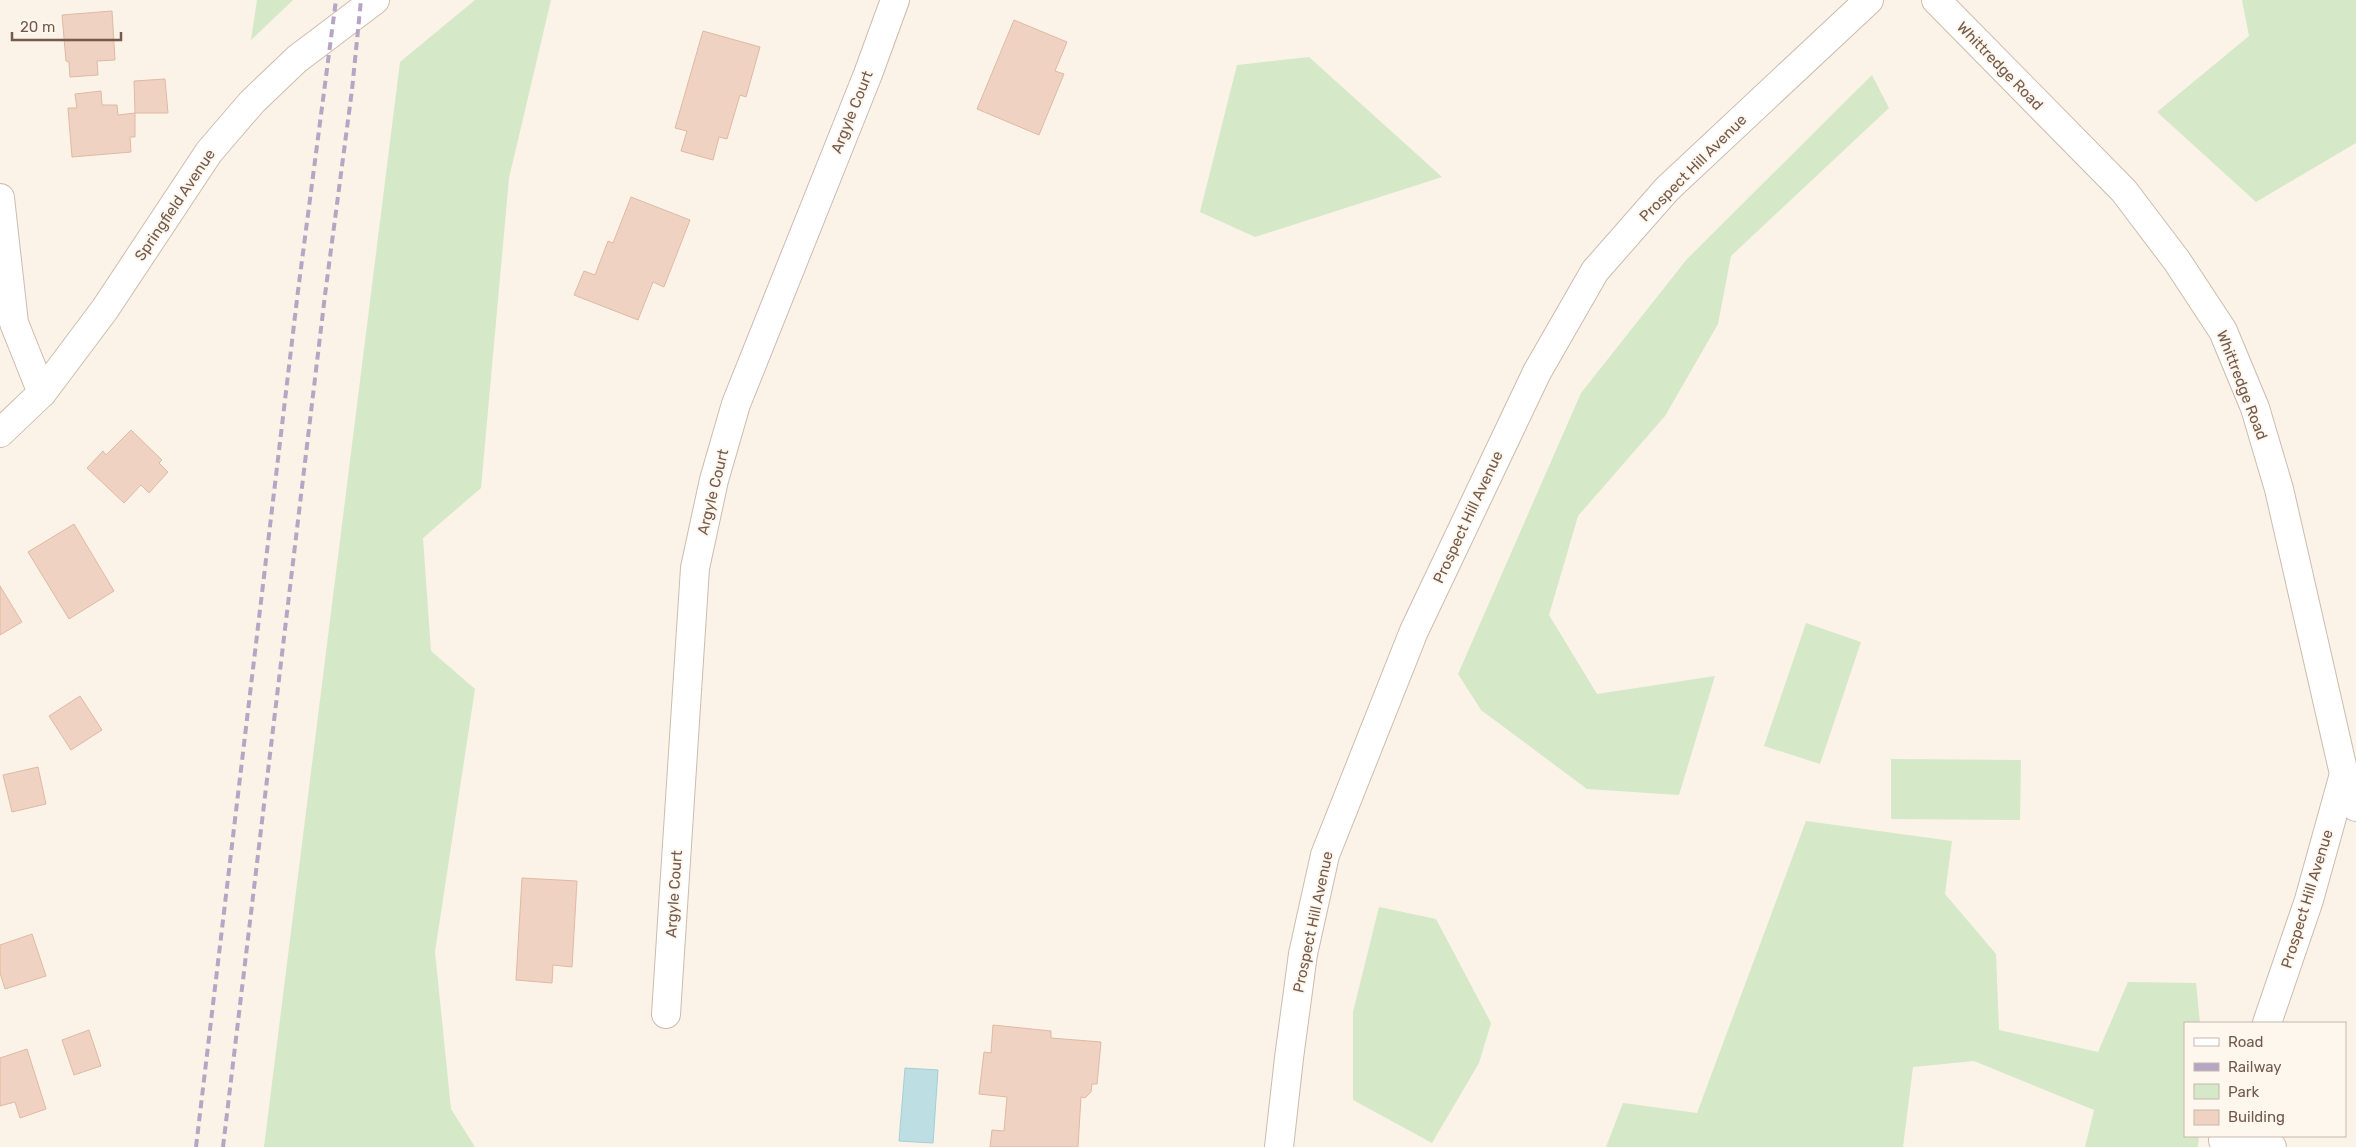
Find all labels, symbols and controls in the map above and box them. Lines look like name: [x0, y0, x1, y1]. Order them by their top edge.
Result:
scale bar: [12, 10, 121, 42]
text: 20 m: [20, 18, 55, 36]
street label: Whittredge Road: [1953, 18, 2047, 114]
street label: Argyle Court: [827, 68, 877, 156]
street label: Prospect Hill Avenue: [1636, 111, 1750, 225]
street label: Springfield Avenue: [131, 146, 219, 264]
street label: Whittredge Road: [2213, 328, 2271, 442]
street label: Argyle Court: [694, 447, 732, 537]
street label: Prospect Hill Avenue: [1429, 448, 1507, 586]
street label: Prospect Hill Avenue: [2277, 827, 2337, 971]
street label: Argyle Court: [662, 849, 686, 938]
street label: Prospect Hill Avenue: [1289, 850, 1337, 994]
legend: [2184, 1022, 2346, 1137]
text: Road: [2228, 1033, 2264, 1051]
text: Railway: [2228, 1058, 2282, 1076]
text: Park: [2228, 1083, 2259, 1101]
text: Building: [2228, 1108, 2285, 1126]

